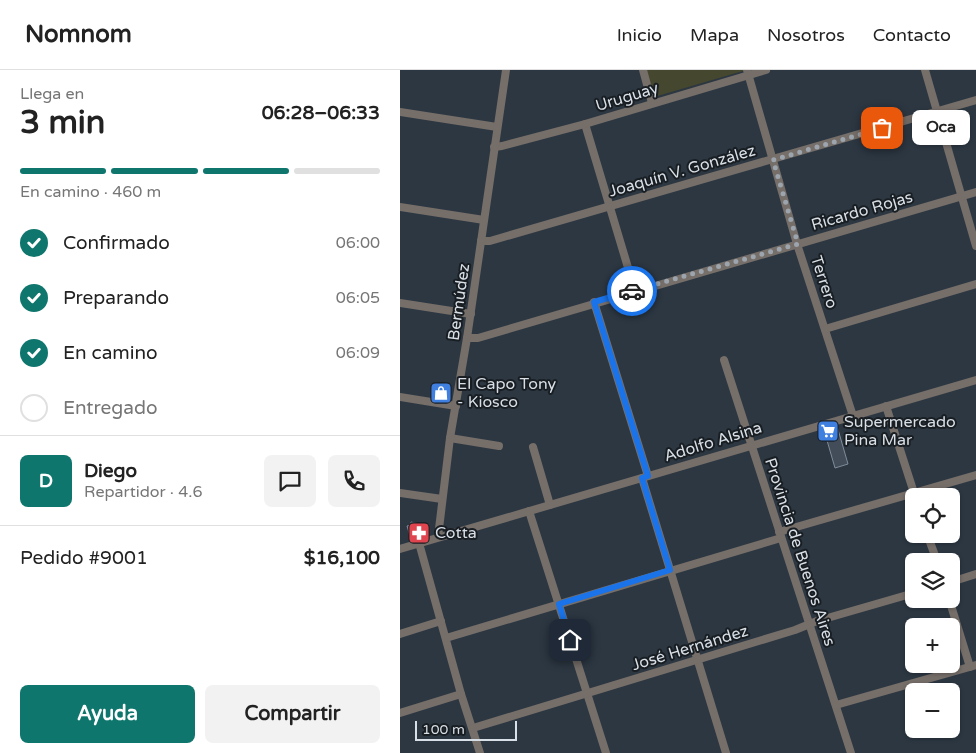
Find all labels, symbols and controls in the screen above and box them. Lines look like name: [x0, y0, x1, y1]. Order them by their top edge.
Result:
text: Nomnom: [25, 20, 132, 49]
text: Inicio: [617, 24, 662, 46]
text: Mapa: [690, 24, 739, 46]
text: Nosotros: [767, 24, 845, 46]
text: Contacto: [873, 24, 951, 46]
street label: Uruguay: [593, 78, 661, 116]
text: Llega en: [20, 84, 84, 104]
text: 06:28–06:33: [262, 102, 380, 124]
text: 3 min: [20, 104, 105, 142]
pin: [861, 107, 903, 149]
callout: Oca: [912, 110, 970, 146]
icon: bag: [868, 114, 896, 142]
text: Oca: [926, 117, 956, 137]
street label: Joaquín V. González: [606, 140, 758, 202]
text: En camino · 460 m: [20, 182, 161, 202]
street label: Ricardo Rojas: [809, 187, 915, 235]
icon: check: [20, 229, 48, 257]
text: Confirmado: [63, 232, 170, 254]
text: 06:00: [336, 233, 380, 253]
street label: Terrero: [806, 253, 842, 311]
street label: Bermúdez: [444, 262, 474, 342]
courier: [607, 266, 657, 316]
icon: car: [618, 277, 646, 305]
icon: check: [20, 284, 48, 312]
text: Preparando: [63, 287, 169, 309]
text: 06:05: [336, 288, 380, 308]
icon: check: [20, 339, 48, 367]
text: En camino: [63, 342, 158, 364]
text: 06:09: [336, 343, 380, 363]
place label: El Capo Tony - Kiosco: [457, 374, 556, 412]
shop icon: El Capo Tony - Kiosco: [429, 381, 453, 405]
text: Entregado: [63, 397, 158, 419]
place label: Supermercado Pina Mar: [844, 412, 956, 450]
street label: Adolfo Alsina: [662, 418, 764, 466]
supermarket icon: Supermercado Pina Mar: [816, 419, 840, 443]
button: chat: [264, 455, 316, 507]
button: phone: [328, 455, 380, 507]
street label: Provincia de Buenos Aires: [760, 455, 840, 649]
text: Diego: [84, 460, 137, 482]
text: D: [39, 470, 53, 492]
text: Repartidor · 4.6: [84, 482, 202, 502]
map controls: [905, 488, 960, 738]
button: locate: [905, 488, 960, 543]
pharmacy icon: Cotta: [407, 521, 431, 545]
place label: Cotta: [435, 523, 477, 543]
text: Pedido #9001: [20, 547, 148, 569]
text: $16,100: [304, 547, 380, 569]
button: layers: [905, 553, 960, 608]
button: +: [905, 618, 960, 673]
pin: [549, 619, 591, 661]
street label: José Hernández: [629, 621, 751, 675]
icon: home: [556, 626, 584, 654]
button: −: [905, 683, 960, 738]
button: Ayuda: [20, 685, 195, 743]
button: Compartir: [205, 685, 380, 743]
scale bar: [415, 718, 518, 741]
text: 100 m: [422, 721, 465, 738]

